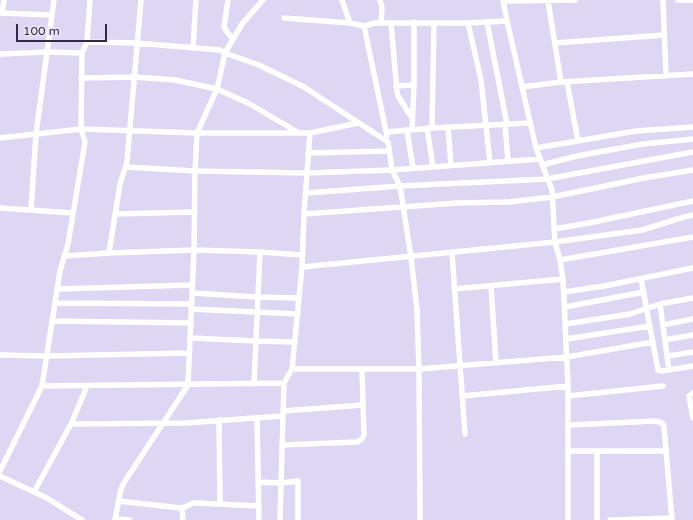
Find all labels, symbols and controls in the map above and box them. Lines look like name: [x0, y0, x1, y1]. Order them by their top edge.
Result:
scale bar: [18, 16, 109, 42]
text: 100 m: [23, 24, 60, 38]

